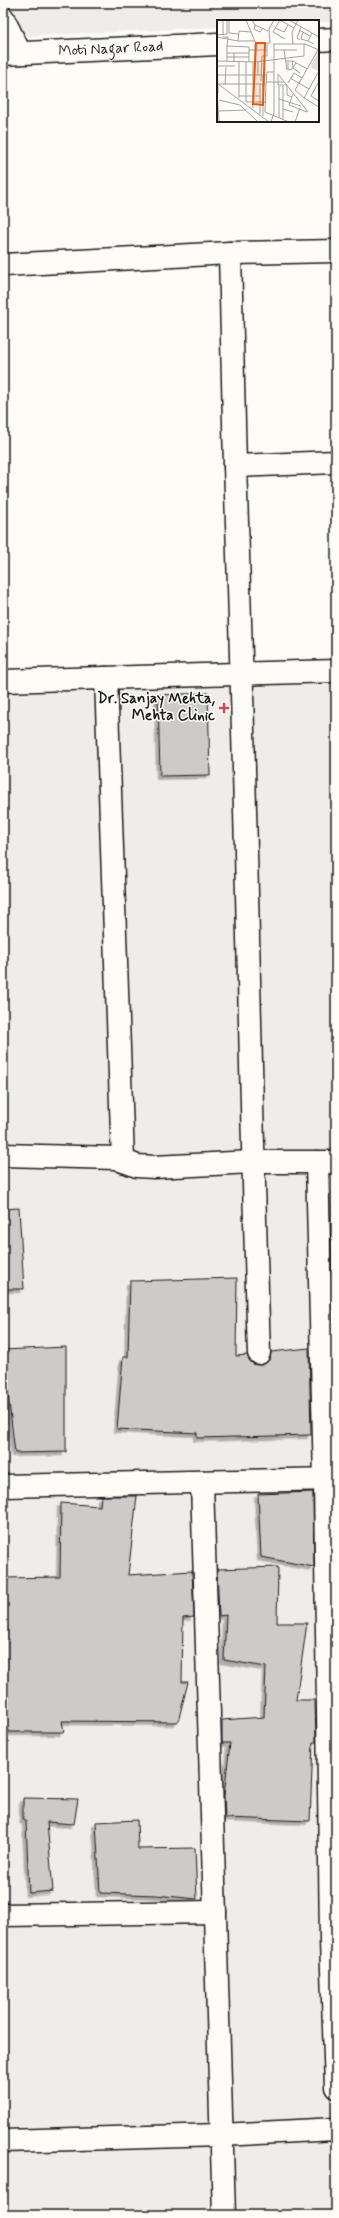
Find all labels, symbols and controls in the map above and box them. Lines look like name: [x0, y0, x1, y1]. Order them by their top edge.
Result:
inset map: [217, 20, 319, 122]
street label: Moti Nagar Road: [58, 37, 164, 61]
place label: Dr. Sanjay Mehta, Mehta Clinic: [97, 689, 216, 726]
marker: Dr. Sanjay Mehta, Mehta Clinic: [218, 702, 230, 714]

